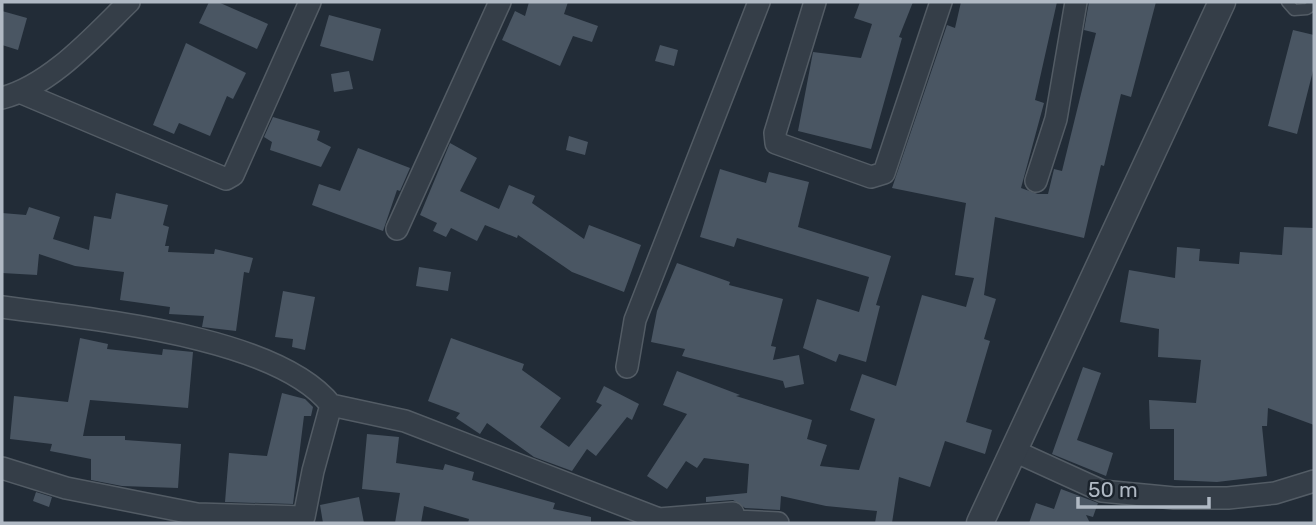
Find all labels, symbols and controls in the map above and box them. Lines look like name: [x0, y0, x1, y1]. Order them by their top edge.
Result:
scale bar: [1078, 466, 1209, 510]
text: 50 m: [1088, 477, 1138, 502]

